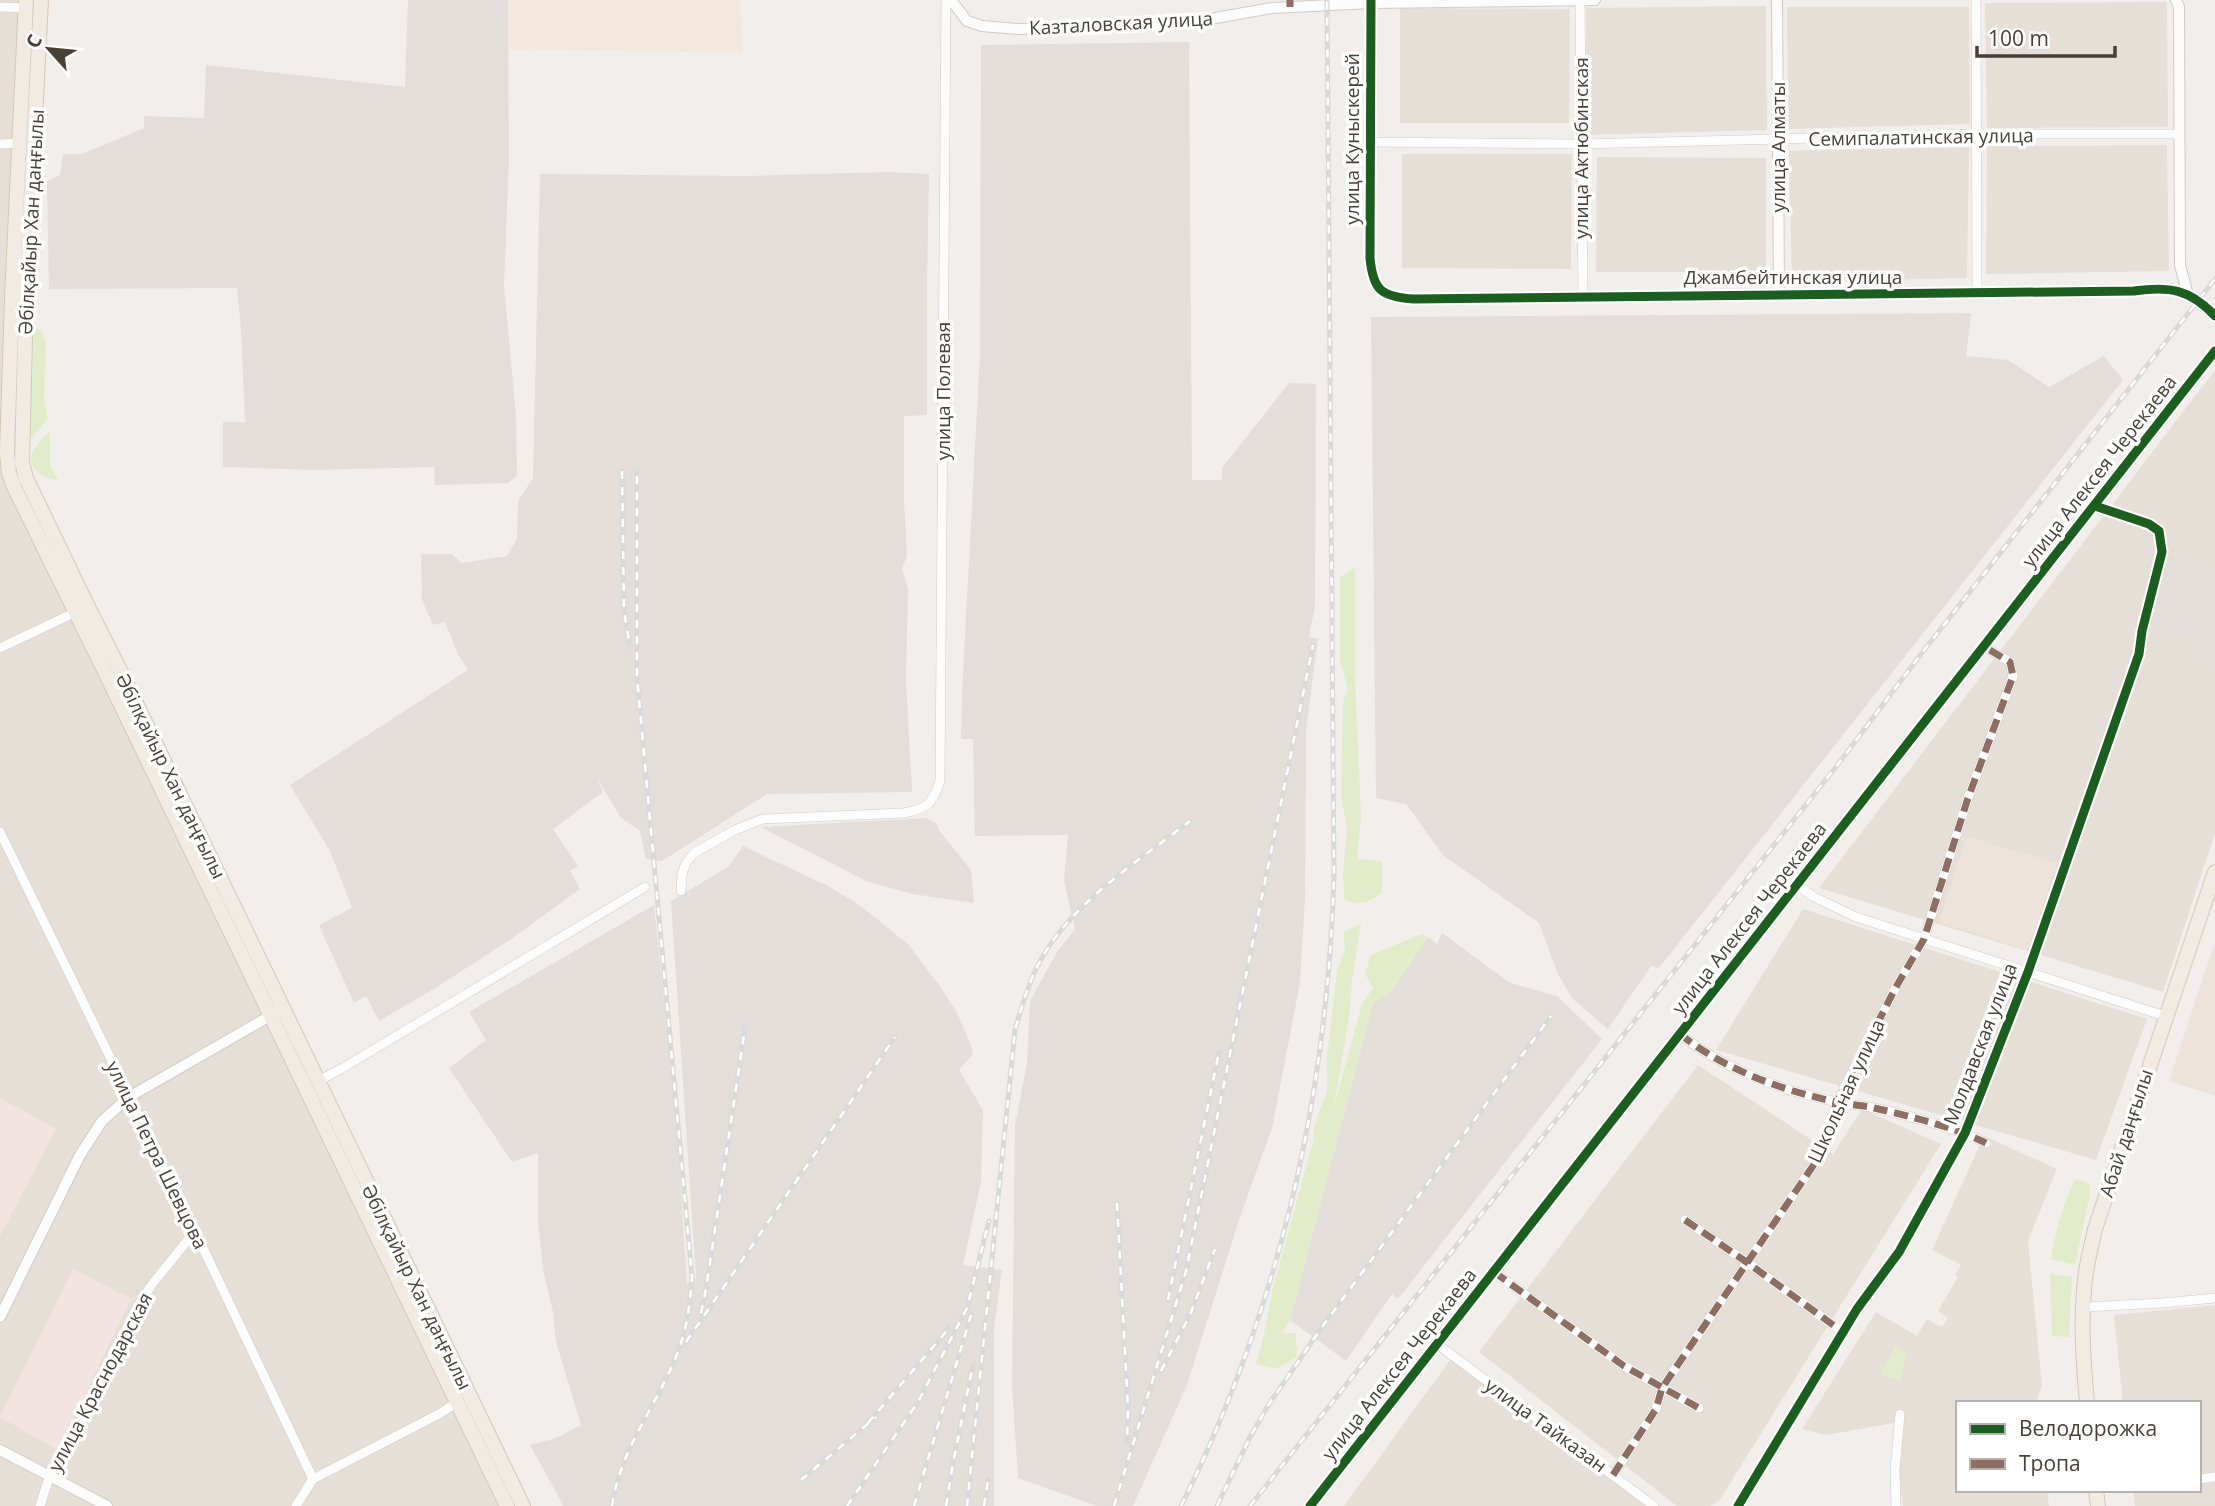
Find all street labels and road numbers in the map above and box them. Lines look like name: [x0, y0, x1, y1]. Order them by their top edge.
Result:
street label: Казталовская улица: [1028, 5, 1214, 41]
street label: улица Куныскерей: [1339, 53, 1365, 225]
street label: улица Актюбинская: [1568, 57, 1594, 239]
street label: улица Алматы: [1765, 82, 1791, 212]
street label: Әбілқайыр Хан даңғылы: [12, 109, 50, 335]
street label: Семипалатинская улица: [1808, 122, 2034, 152]
street label: Джамбейтинская улица: [1684, 264, 1902, 290]
street label: улица Полевая: [930, 322, 956, 460]
street label: улица Алексея Черекаева: [2016, 370, 2182, 572]
street label: Әбілқайыр Хан даңғылы: [110, 669, 232, 883]
street label: улица Алексея Черекаева: [1666, 817, 1832, 1019]
street label: Молдавская улица: [1937, 959, 2023, 1129]
street label: Школьная улица: [1801, 1015, 1891, 1167]
street label: улица Петра Шевцова: [100, 1057, 214, 1253]
street label: Абай даңғылы: [2093, 1066, 2159, 1200]
street label: Әбілқайыр Хан даңғылы: [356, 1180, 478, 1394]
street label: улица Алексея Черекаева: [1316, 1263, 1482, 1465]
street label: улица Краснодарская: [42, 1288, 158, 1476]
street label: улица Тайказан: [1480, 1372, 1612, 1478]

